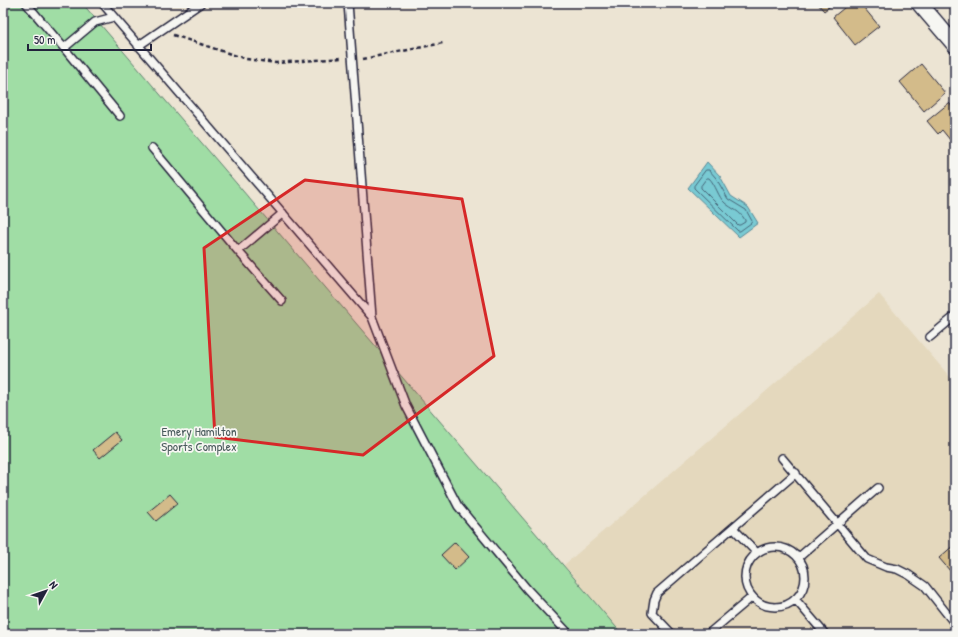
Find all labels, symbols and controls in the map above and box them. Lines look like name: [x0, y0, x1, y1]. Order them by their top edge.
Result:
scale bar: [28, 26, 151, 52]
text: 50 m: [34, 31, 55, 48]
park label: Emery Hamilton Sports Complex: [161, 422, 237, 455]
north arrow: [26, 571, 66, 611]
text: N: [46, 578, 61, 591]

